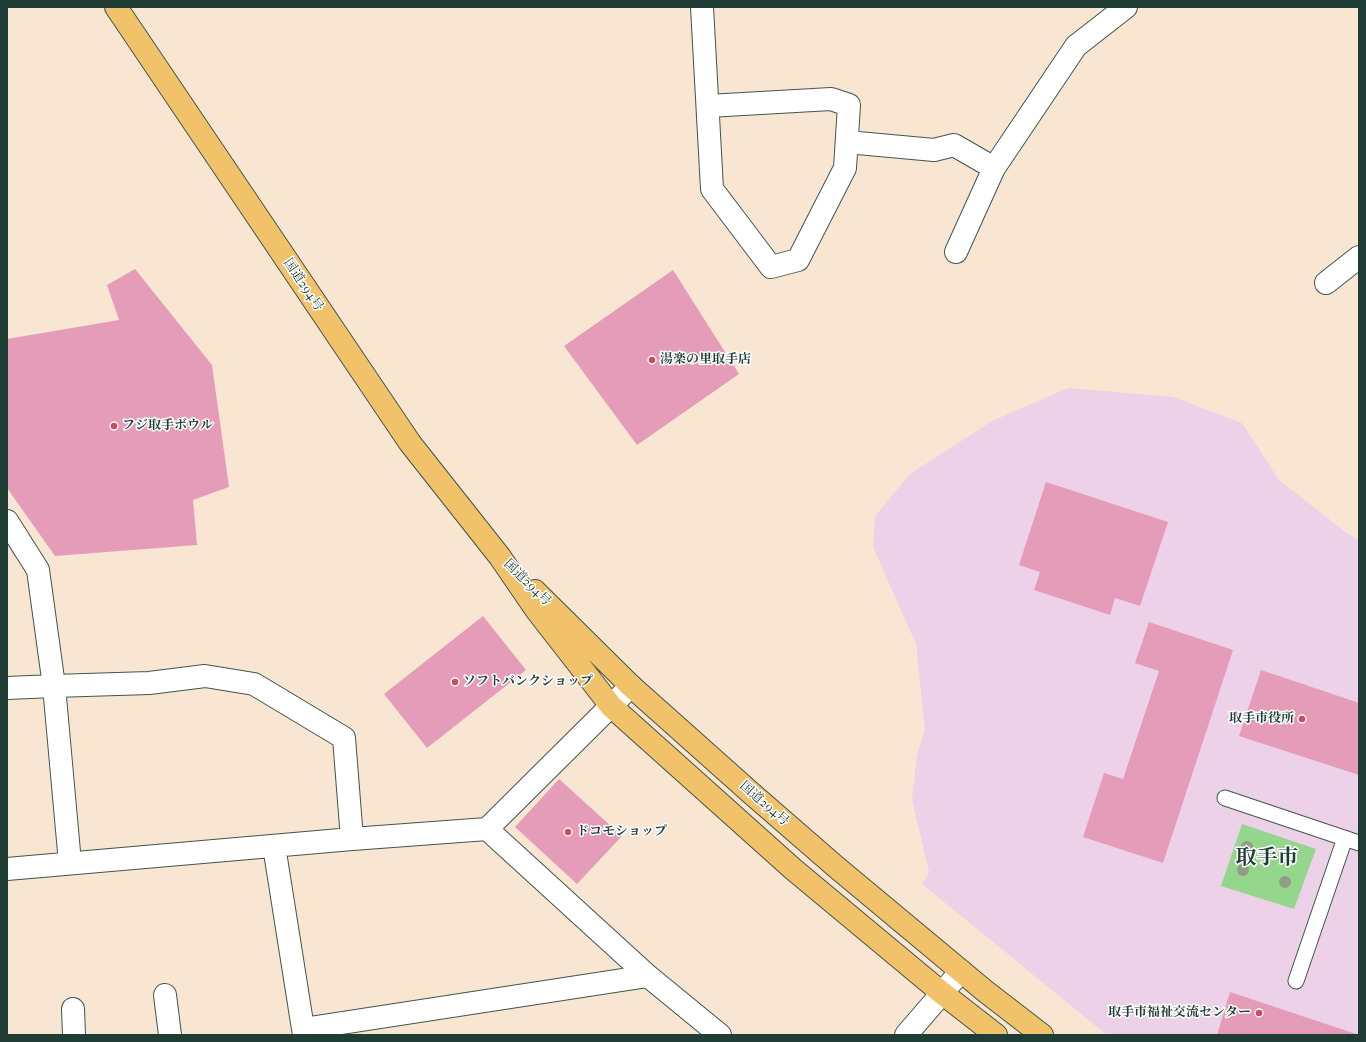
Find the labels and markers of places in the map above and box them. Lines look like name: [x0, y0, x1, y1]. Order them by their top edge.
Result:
place label: 湯楽の里取手店: [660, 352, 751, 368]
marker: 湯楽の里取手店: [647, 355, 657, 365]
place label: フジ取手ボウル: [122, 418, 213, 434]
marker: フジ取手ボウル: [109, 421, 119, 431]
place label: ソフトバンクショップ: [463, 674, 593, 690]
marker: ソフトバンクショップ: [450, 677, 460, 687]
place label: 取手市役所: [1229, 711, 1294, 727]
marker: 取手市役所: [1297, 714, 1307, 724]
place label: ドコモショップ: [576, 824, 667, 840]
marker: ドコモショップ: [563, 827, 573, 837]
place label: 取手市福祉交流センター: [1108, 1005, 1251, 1021]
marker: 取手市福祉交流センター: [1254, 1008, 1264, 1018]

